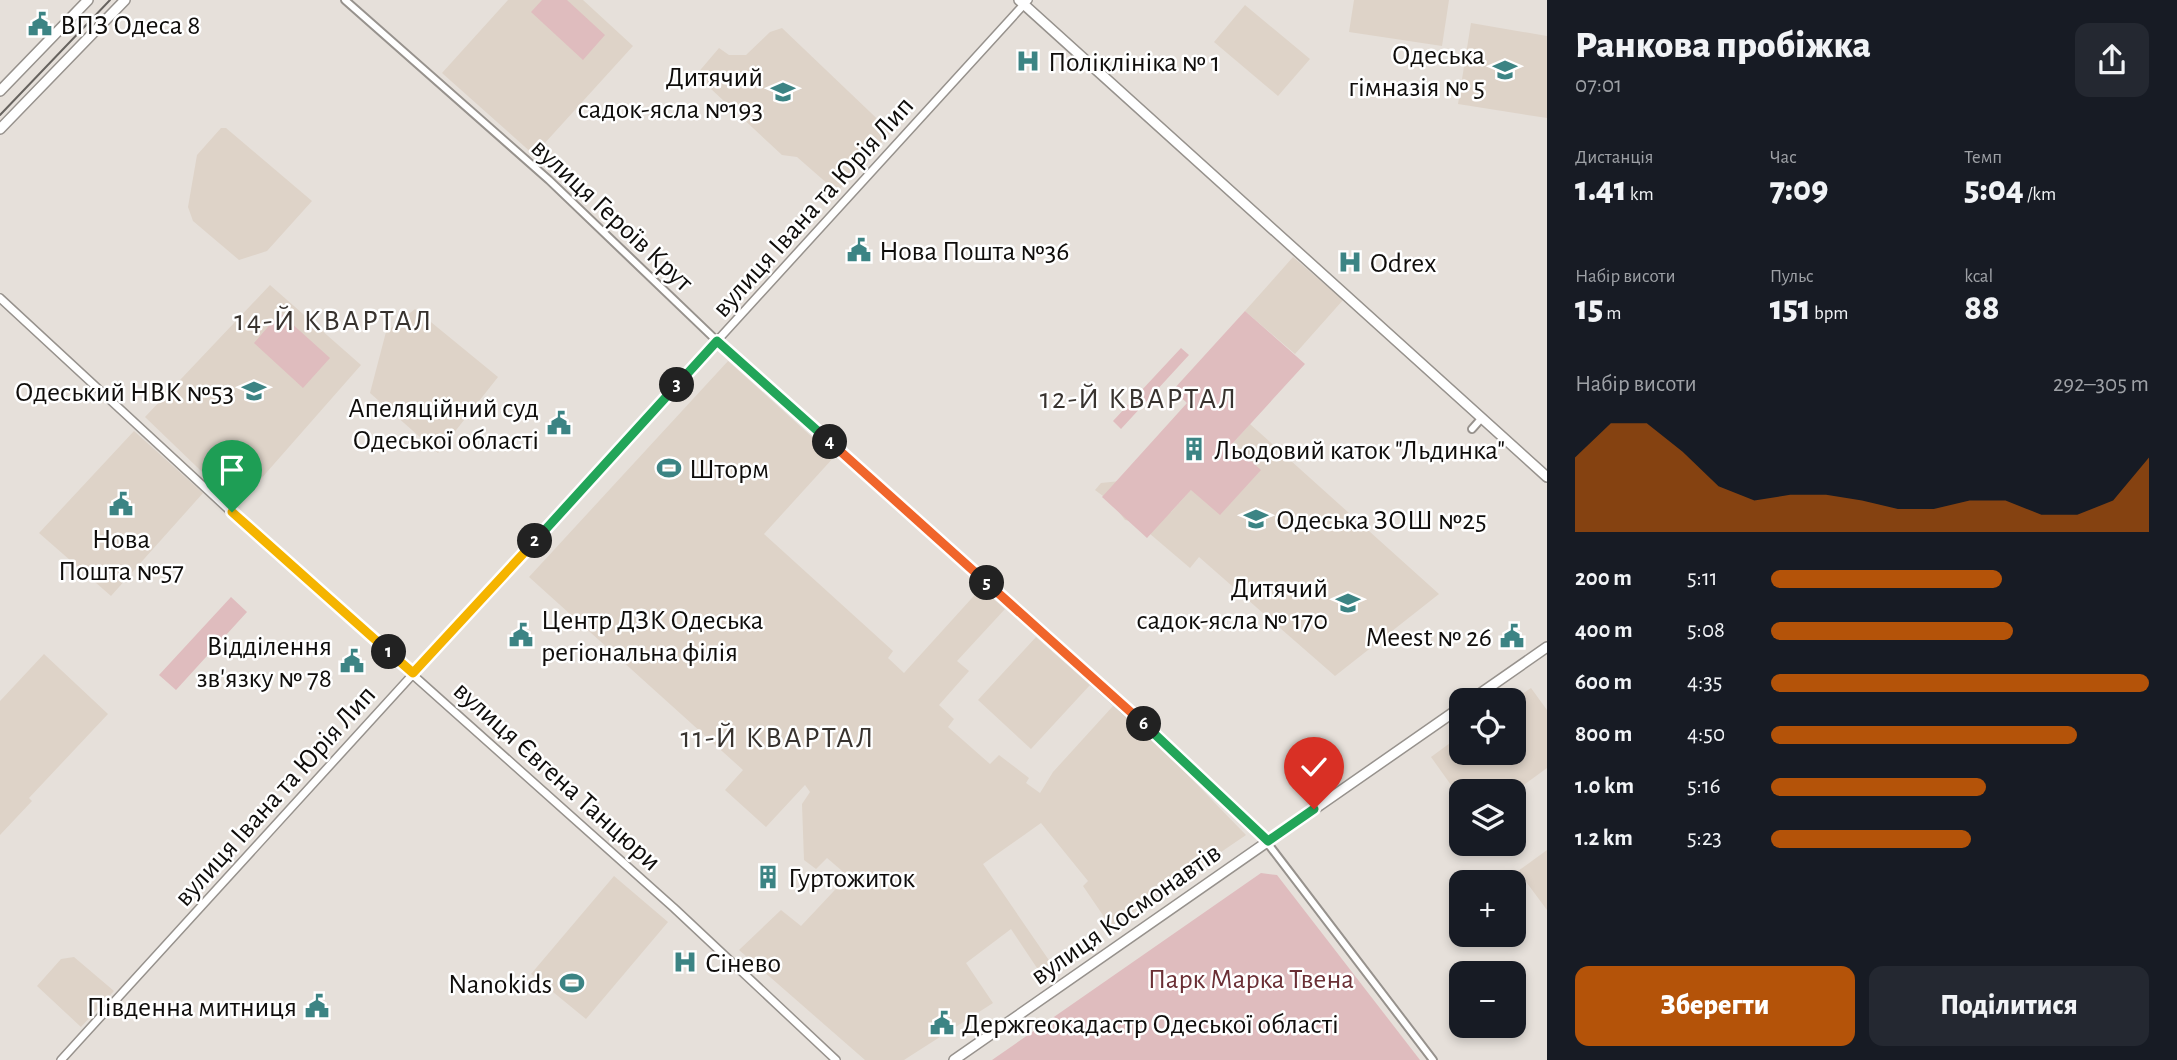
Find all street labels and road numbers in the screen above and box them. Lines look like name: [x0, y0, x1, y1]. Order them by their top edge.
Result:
street label: вулиця Івана та Юрія Лип: [707, 92, 920, 323]
street label: вулиця Героїв Крут: [525, 134, 699, 298]
street label: вулиця Євгена Танцюри: [448, 676, 666, 877]
street label: вулиця Івана та Юрія Лип: [169, 681, 382, 912]
street label: вулиця Космонавтів: [1026, 839, 1226, 991]

